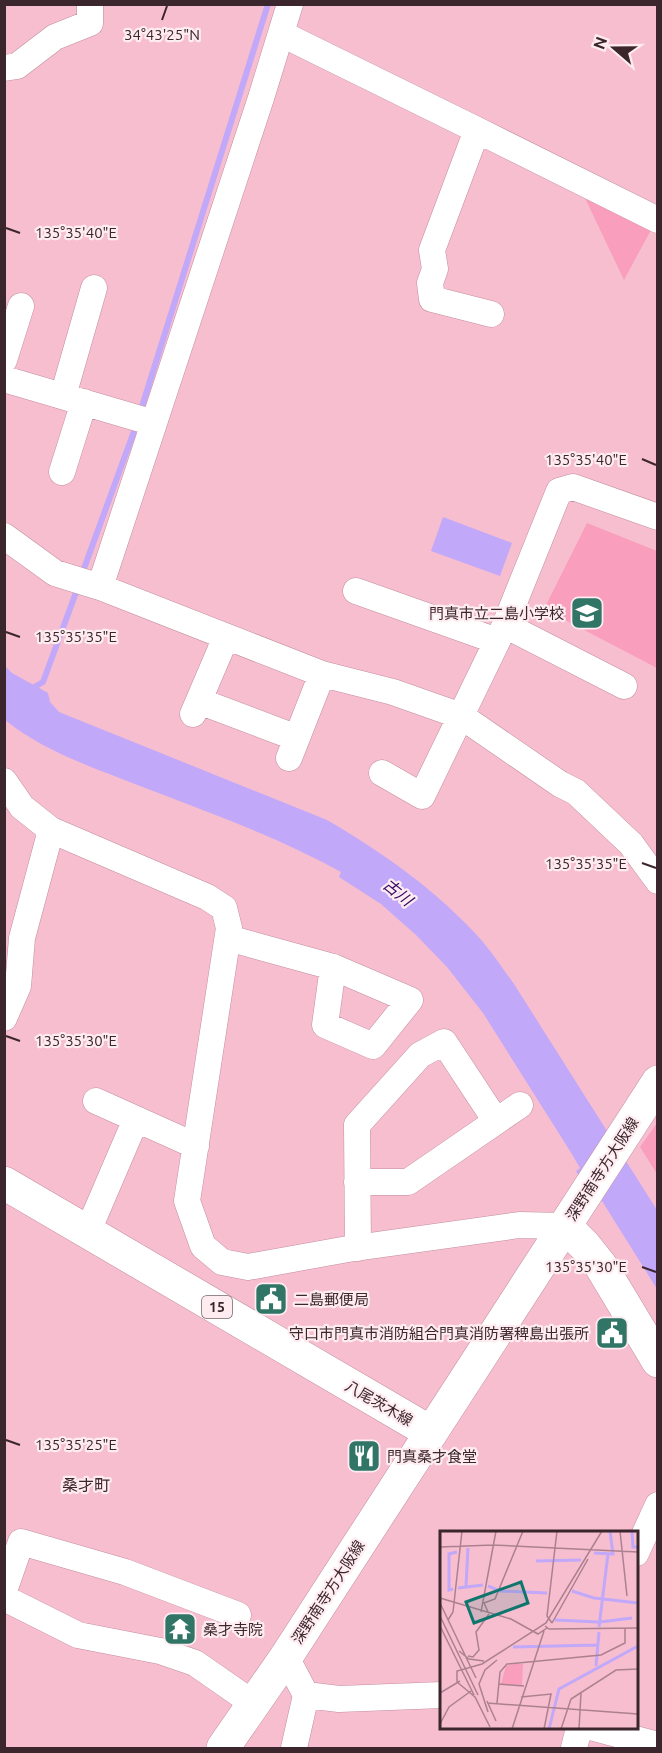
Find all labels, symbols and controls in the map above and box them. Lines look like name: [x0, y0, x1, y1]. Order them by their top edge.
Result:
north arrow: [584, 18, 644, 78]
text: 34°43'25"N: [124, 26, 200, 43]
text: N: [589, 34, 610, 52]
text: 135°35'40"E: [35, 224, 117, 241]
text: 135°35'40"E: [545, 451, 627, 468]
school or university icon: 門真市立二島小学校: [569, 595, 605, 631]
place label: 門真市立二島小学校: [429, 605, 564, 622]
text: 135°35'35"E: [35, 628, 117, 645]
text: 135°35'35"E: [545, 855, 627, 872]
water label: 古川: [380, 875, 418, 910]
text: 135°35'30"E: [35, 1032, 117, 1049]
street label: 深野南寺方大阪線: [562, 1114, 642, 1224]
text: 135°35'30"E: [545, 1258, 627, 1275]
public building icon: 二島郵便局: [253, 1281, 289, 1317]
place label: 二島郵便局: [294, 1291, 369, 1308]
road number: 15: [202, 1296, 232, 1318]
public building icon: 守口市門真市消防組合門真消防署稗島出張所: [594, 1315, 630, 1351]
place label: 守口市門真市消防組合門真消防署稗島出張所: [289, 1325, 589, 1342]
street label: 八尾茨木線: [342, 1377, 416, 1429]
text: 135°35'25"E: [35, 1436, 117, 1453]
restaurant icon: 門真桑才食堂: [346, 1438, 382, 1474]
place label: 門真桑才食堂: [387, 1448, 477, 1465]
district label: 桑才町: [62, 1476, 110, 1494]
inset map: [440, 1531, 638, 1729]
street label: 深野南寺方大阪線: [288, 1537, 368, 1647]
temple icon: 桑才寺院: [162, 1611, 198, 1647]
place label: 桑才寺院: [203, 1621, 263, 1638]

